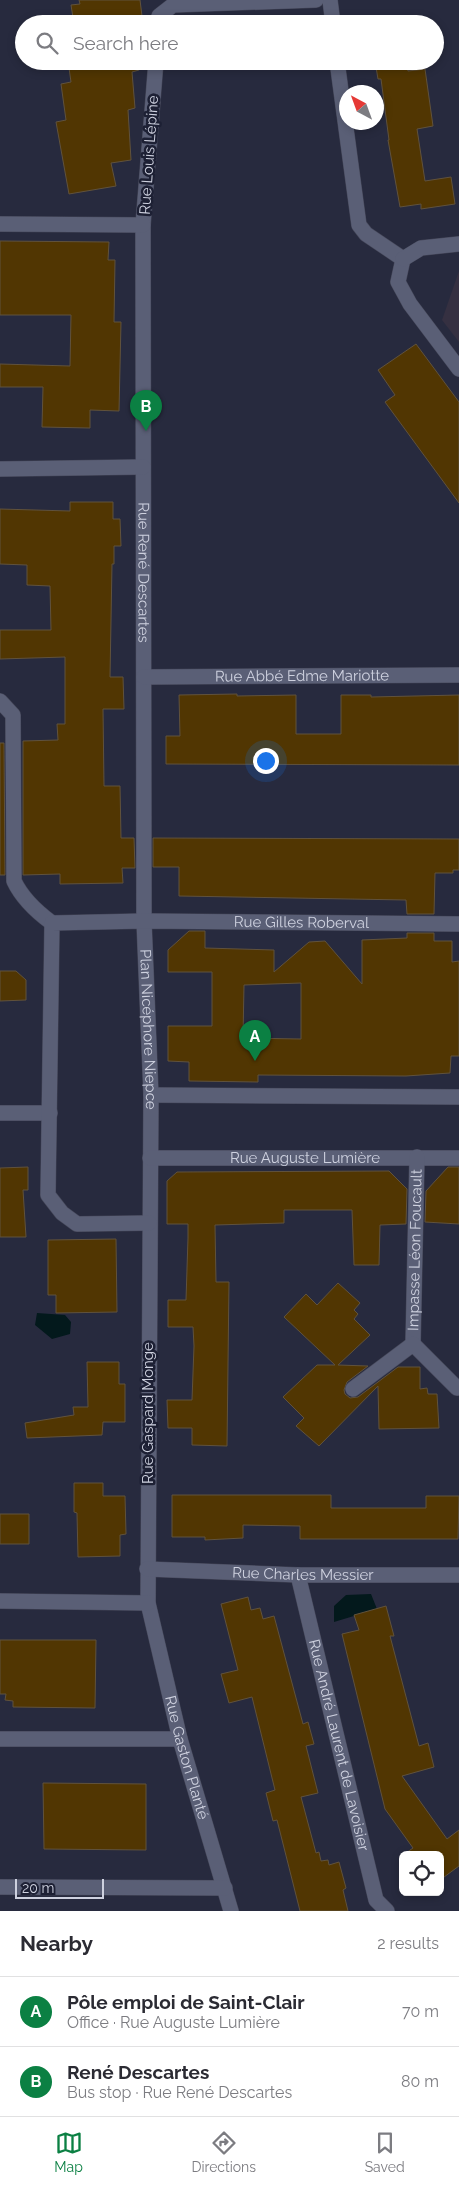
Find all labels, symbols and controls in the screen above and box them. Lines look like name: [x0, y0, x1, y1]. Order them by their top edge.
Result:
search box: [15, 15, 444, 70]
icon: search: [33, 29, 61, 57]
text: Search here: [73, 32, 179, 54]
north arrow: [339, 85, 384, 130]
street label: Rue Louis Lépine: [136, 95, 162, 215]
pin: B: [130, 390, 162, 431]
street label: Rue René Descartes: [134, 502, 153, 643]
street label: Rue Abbé Edme Mariotte: [215, 666, 389, 686]
your location: [253, 748, 279, 774]
street label: Rue Gilles Roberval: [234, 913, 370, 932]
street label: Plan Nicéphore Niepce: [136, 949, 160, 1110]
pin: A: [239, 1020, 271, 1061]
street label: Rue Auguste Lumière: [230, 1149, 380, 1167]
street label: Impasse Léon Foucault: [404, 1169, 426, 1331]
street label: Rue Gaspard Monge: [139, 1342, 157, 1484]
street label: Rue Charles Messier: [232, 1563, 374, 1584]
street label: Rue André Laurent de Lavoisier: [305, 1637, 373, 1854]
street label: Rue Gaston Planté: [161, 1694, 212, 1822]
map controls: [399, 1851, 444, 1896]
button: locate: [399, 1851, 444, 1896]
scale bar: [15, 1876, 104, 1899]
text: 20 m: [22, 1880, 54, 1896]
text: Nearby: [20, 1931, 93, 1956]
text: 2 results: [377, 1934, 439, 1953]
text: Pôle emploi de Saint-Clair: [67, 1991, 305, 2013]
text: A: [31, 2002, 41, 2021]
text: 70 m: [402, 2002, 439, 2021]
text: Office · Rue Auguste Lumière: [67, 2013, 280, 2032]
text: René Descartes: [67, 2061, 209, 2083]
text: B: [31, 2072, 41, 2091]
text: 80 m: [401, 2072, 439, 2091]
text: Bus stop · Rue René Descartes: [67, 2083, 292, 2102]
tab: Map: [54, 2129, 83, 2175]
tab: Directions: [191, 2129, 256, 2175]
tab: Saved: [365, 2129, 405, 2175]

